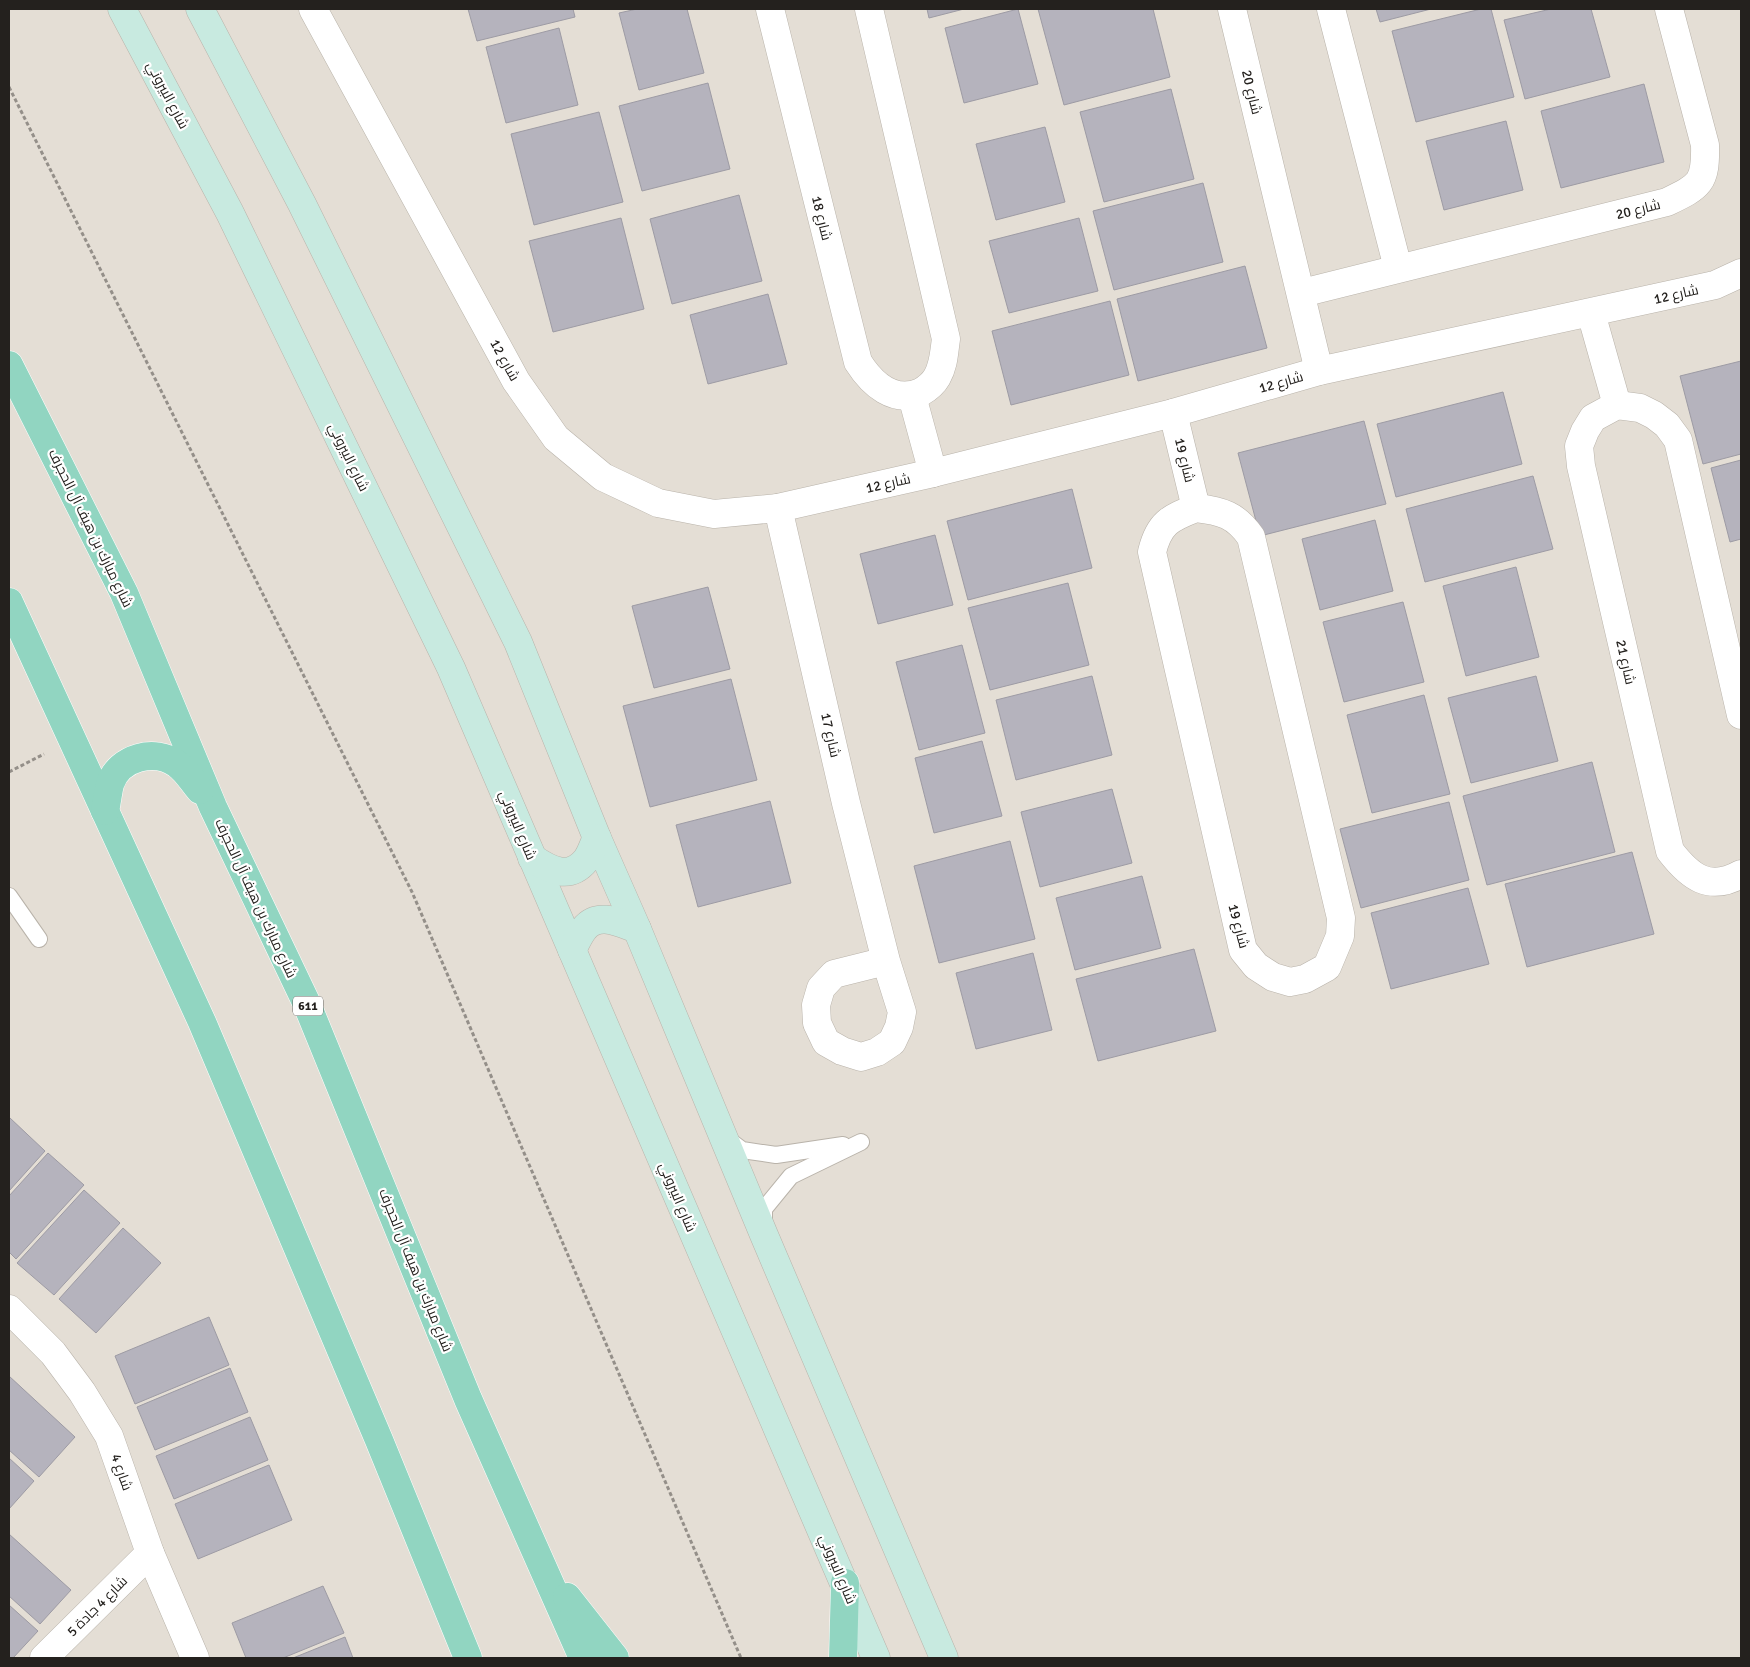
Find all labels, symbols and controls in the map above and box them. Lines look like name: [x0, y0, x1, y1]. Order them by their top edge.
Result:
street label: شارع البيروني: [140, 59, 192, 133]
street label: شارع 20: [1238, 68, 1265, 116]
street label: شارع 18: [808, 194, 835, 242]
street label: شارع 20: [1614, 196, 1662, 223]
street label: شارع 12: [1652, 281, 1700, 308]
street label: شارع 12: [486, 336, 523, 384]
street label: شارع 12: [1257, 368, 1305, 397]
street label: شارع البيروني: [322, 420, 372, 496]
street label: شارع 19: [1171, 436, 1198, 484]
street label: شارع مبارك بن هيف آل الحجرف: [45, 446, 136, 610]
street label: شارع 12: [864, 470, 912, 497]
street label: شارع 21: [1612, 638, 1639, 686]
street label: شارع 17: [817, 711, 844, 759]
street label: شارع البيروني: [492, 788, 540, 864]
street label: شارع مبارك بن هيف آل الحجرف: [211, 816, 300, 981]
street label: شارع 19: [1224, 902, 1253, 950]
road number: 611: [293, 996, 323, 1016]
street label: شارع البيروني: [652, 1160, 700, 1236]
street label: شارع مبارك بن هيف آل الحجرف: [375, 1186, 456, 1354]
street label: شارع 4: [107, 1452, 136, 1493]
street label: شارع البيروني: [812, 1532, 860, 1608]
street label: شارع 4 جادة 5: [64, 1573, 131, 1640]

